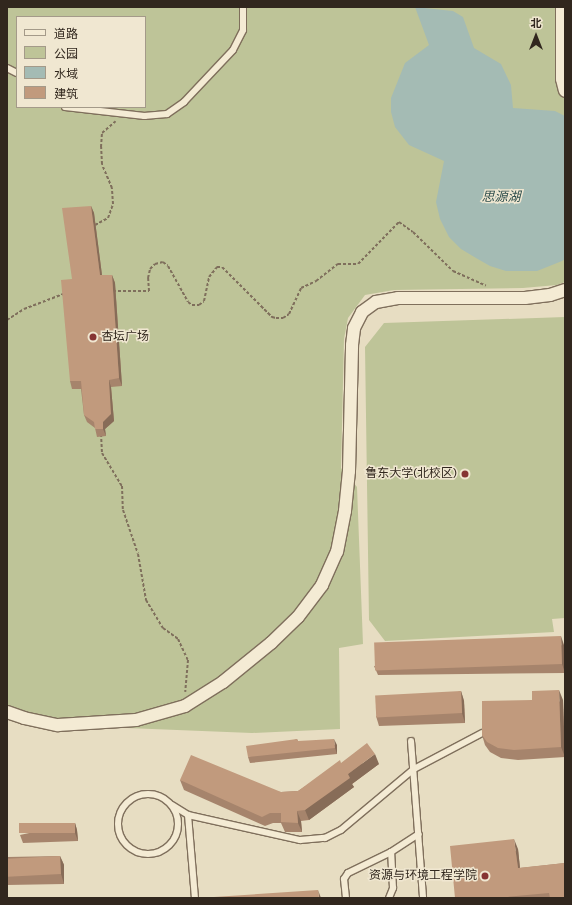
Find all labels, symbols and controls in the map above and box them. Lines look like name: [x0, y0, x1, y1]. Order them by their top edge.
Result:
legend: [16, 16, 146, 108]
north arrow: [516, 16, 556, 56]
text: 北: [531, 17, 542, 30]
text: 道路: [54, 27, 78, 41]
text: 公园: [54, 47, 78, 61]
text: 水域: [54, 67, 78, 81]
text: 建筑: [54, 87, 78, 101]
water label: 思源湖: [482, 189, 520, 205]
place label: 杏坛广场: [101, 330, 149, 344]
marker: 杏坛广场: [88, 332, 98, 342]
place label: 鲁东大学(北校区): [365, 467, 457, 481]
marker: 鲁东大学(北校区): [460, 469, 470, 479]
place label: 资源与环境工程学院: [369, 869, 477, 883]
marker: 资源与环境工程学院: [480, 871, 490, 881]

